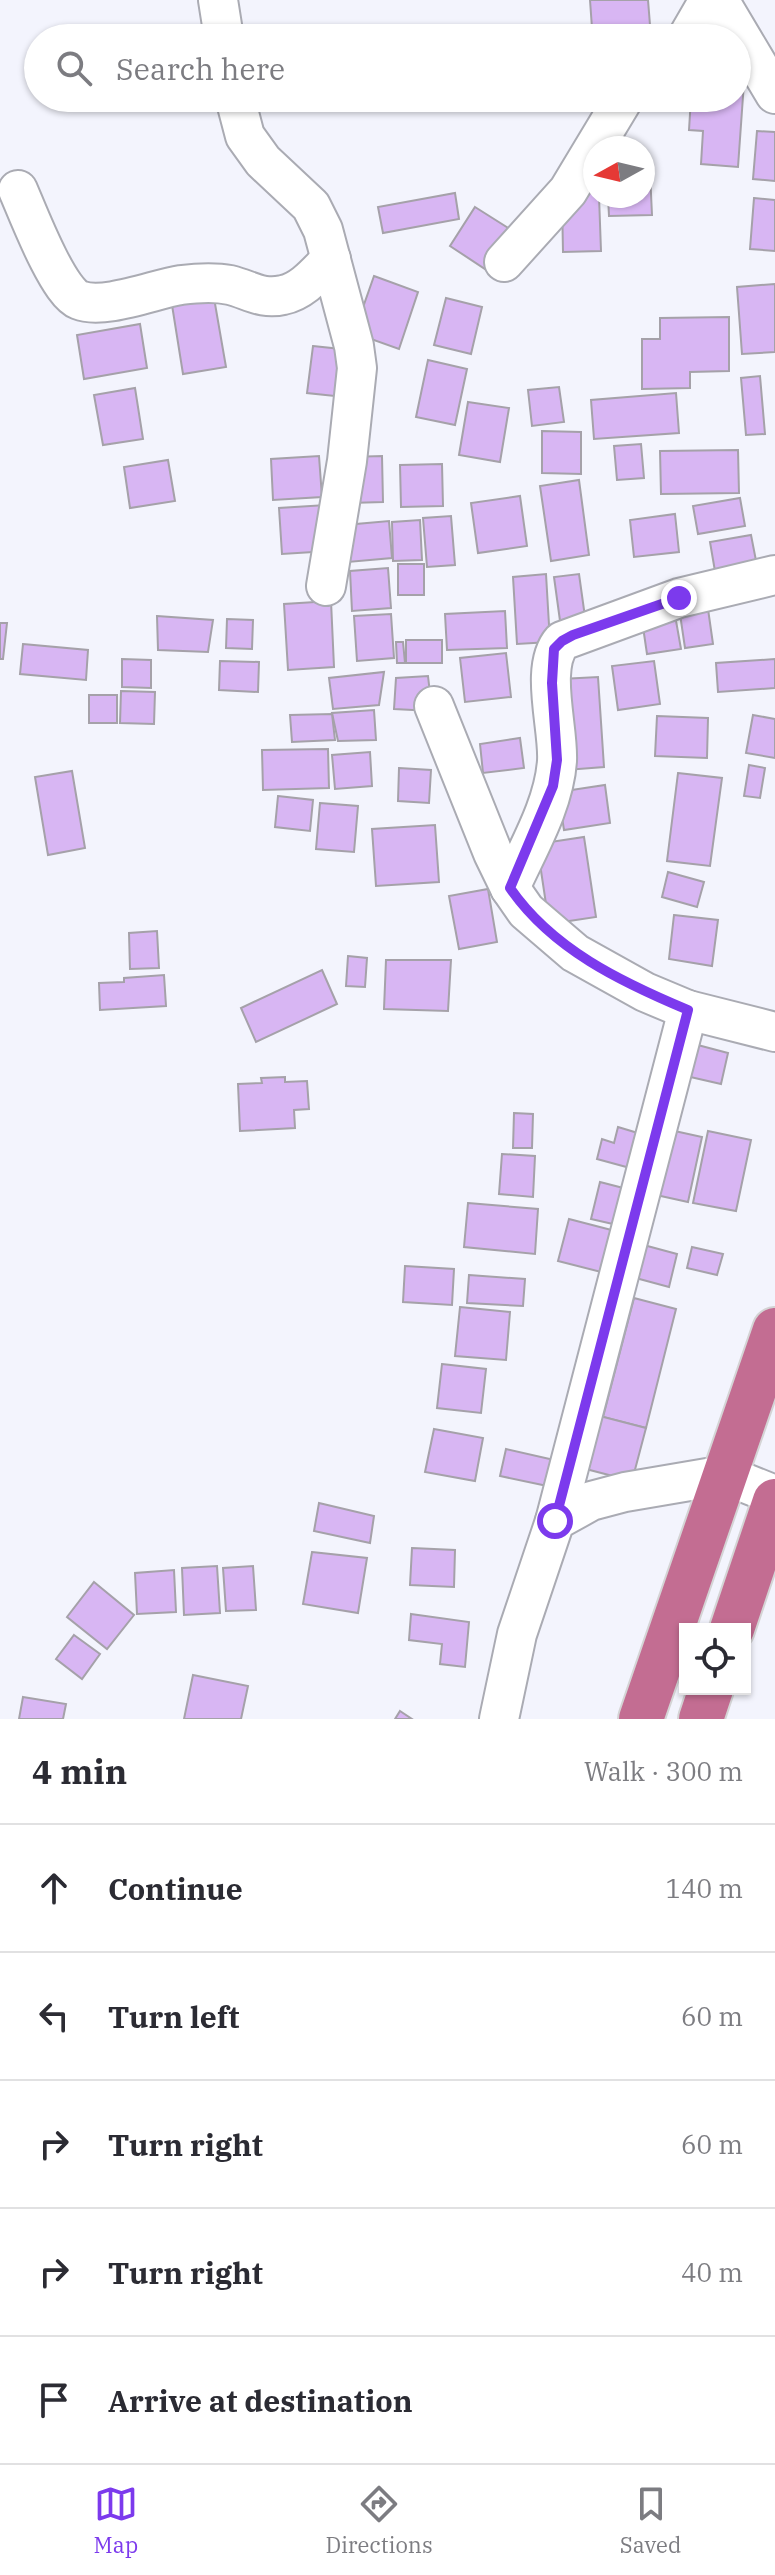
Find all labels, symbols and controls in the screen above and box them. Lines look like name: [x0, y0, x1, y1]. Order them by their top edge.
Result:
search box: [24, 24, 751, 112]
icon: search: [52, 46, 96, 90]
text: Search here: [116, 49, 285, 88]
north arrow: [583, 136, 655, 208]
route end: [661, 580, 697, 616]
route start: [537, 1503, 573, 1539]
map controls: [679, 1623, 751, 1695]
button: locate: [679, 1623, 751, 1695]
text: 4 min: [32, 1749, 127, 1793]
text: Walk · 300 m: [584, 1754, 743, 1788]
icon: ahead: [32, 1866, 76, 1910]
text: Continue: [108, 1869, 243, 1908]
text: 140 m: [665, 1871, 743, 1905]
icon: left: [32, 1994, 76, 2038]
text: Turn left: [108, 1997, 240, 2036]
text: 60 m: [681, 1999, 743, 2033]
icon: right: [32, 2122, 76, 2166]
text: Turn right: [108, 2125, 263, 2164]
text: 60 m: [681, 2127, 743, 2161]
icon: right: [32, 2250, 76, 2294]
text: Turn right: [108, 2253, 263, 2292]
text: 40 m: [681, 2255, 743, 2289]
icon: arrive: [32, 2378, 76, 2422]
text: Arrive at destination: [108, 2381, 413, 2420]
tab: Map: [94, 2482, 138, 2559]
tab: Directions: [325, 2482, 433, 2559]
tab: Saved: [620, 2482, 681, 2559]

